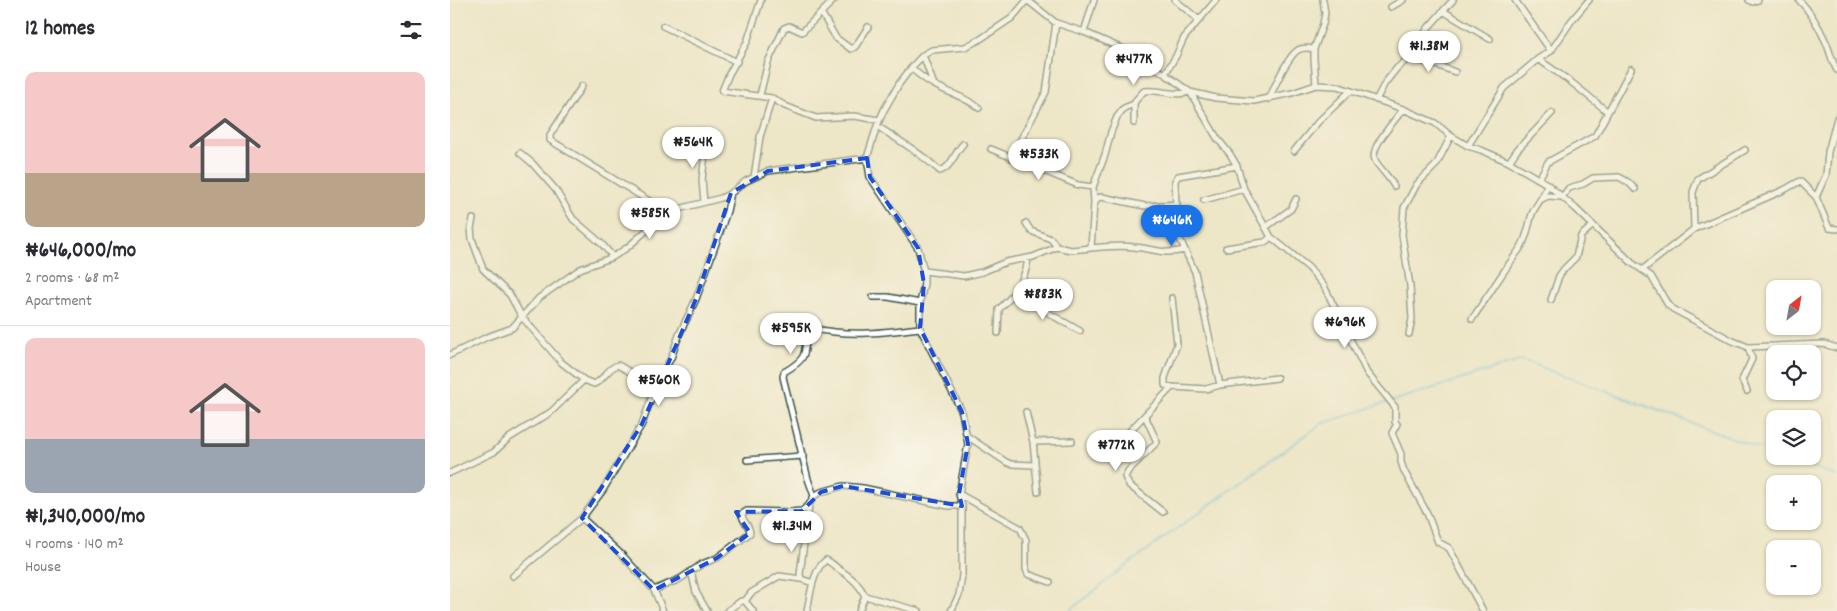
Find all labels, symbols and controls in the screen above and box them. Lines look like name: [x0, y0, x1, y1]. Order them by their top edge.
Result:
text: 12 homes: [25, 15, 95, 45]
icon: filters: [397, 16, 425, 44]
pin: ₦1.38M: [1388, 30, 1470, 73]
text: ₦1.38M: [1409, 35, 1449, 58]
pin: ₦477K: [1099, 44, 1169, 86]
text: ₦477K: [1116, 48, 1152, 71]
icon: home: [180, 105, 270, 195]
pin: ₦564K: [658, 126, 728, 169]
text: ₦564K: [673, 131, 713, 154]
pin: ₦533K: [1004, 138, 1074, 181]
text: ₦533K: [1019, 143, 1059, 166]
pin: ₦585K: [615, 198, 685, 240]
text: ₦585K: [630, 202, 670, 225]
pin: ₦646K: [1137, 204, 1207, 247]
text: ₦646K: [1152, 209, 1192, 232]
text: ₦646,000/mo: [25, 237, 136, 267]
text: 2 rooms · 68 m²: [25, 267, 119, 290]
pin: ₦883K: [1008, 278, 1078, 321]
north arrow: [1766, 280, 1821, 335]
map controls: [1766, 280, 1821, 595]
text: ₦883K: [1024, 283, 1062, 306]
text: Apartment: [25, 290, 92, 313]
pin: ₦696K: [1310, 306, 1380, 349]
text: ₦696K: [1325, 311, 1365, 334]
pin: ₦595K: [756, 312, 826, 355]
text: ₦595K: [771, 317, 811, 340]
button: locate: [1766, 345, 1821, 400]
pin: ₦560K: [624, 364, 694, 407]
text: ₦560K: [638, 369, 680, 392]
icon: home: [180, 370, 270, 460]
button: layers: [1766, 410, 1821, 465]
pin: ₦772K: [1081, 430, 1151, 472]
text: ₦772K: [1097, 434, 1135, 457]
button: +: [1766, 475, 1821, 530]
text: ₦1,340,000/mo: [25, 503, 145, 533]
pin: ₦1.34M: [751, 510, 833, 553]
text: ₦1.34M: [772, 515, 812, 538]
text: 4 rooms · 140 m²: [25, 533, 124, 556]
button: −: [1766, 540, 1821, 595]
text: House: [25, 556, 61, 579]

